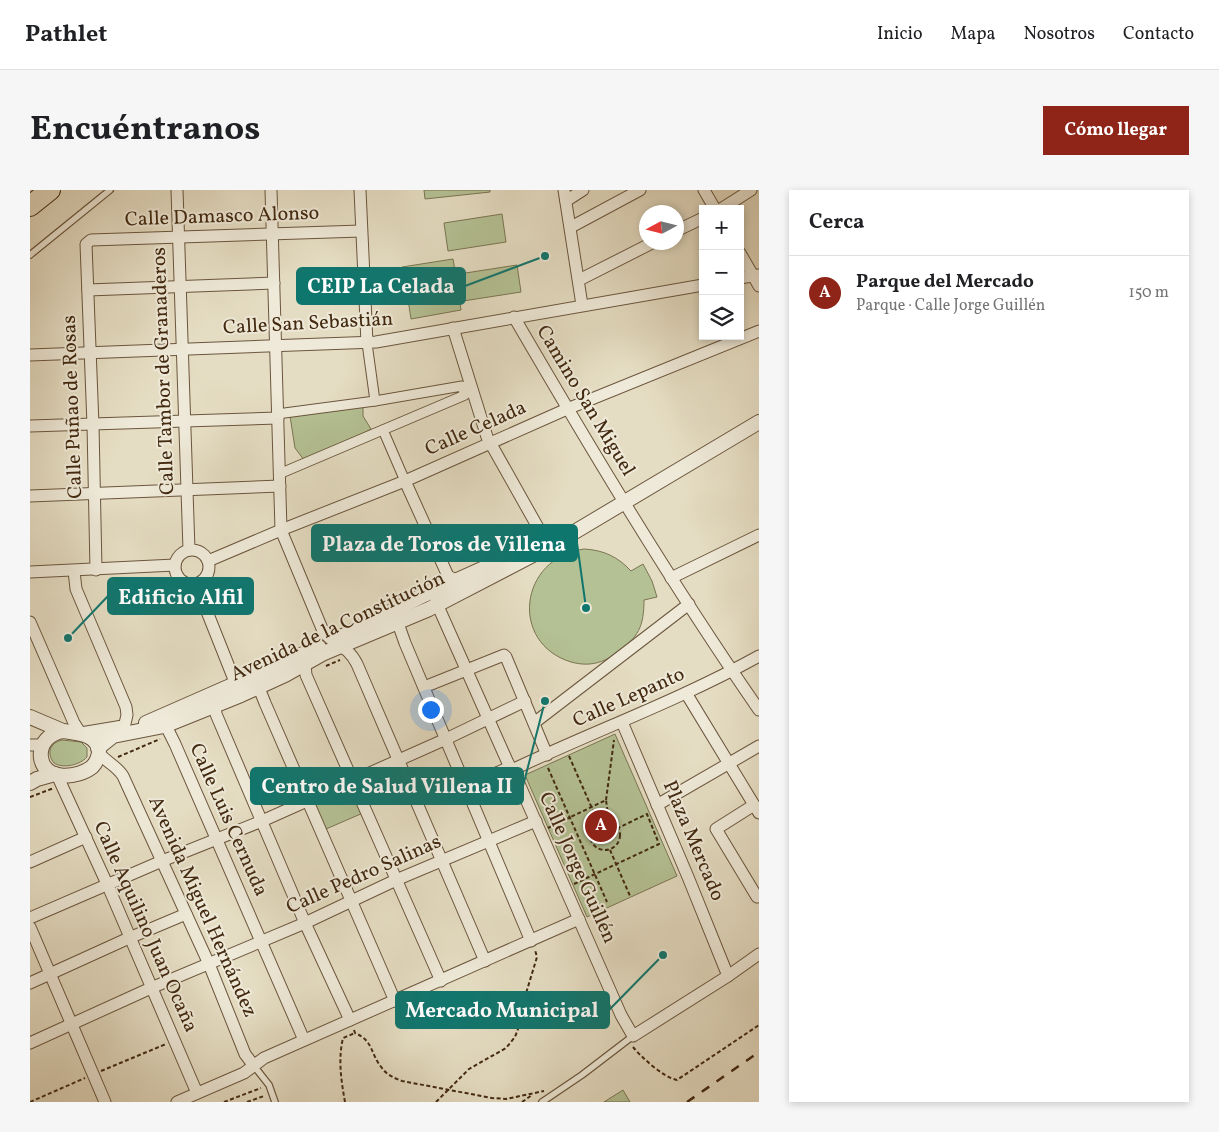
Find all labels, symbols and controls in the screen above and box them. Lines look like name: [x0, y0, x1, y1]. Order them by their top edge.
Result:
text: Pathlet: [25, 18, 107, 52]
text: Inicio: [877, 22, 923, 47]
text: Mapa: [951, 22, 996, 47]
text: Nosotros: [1024, 22, 1095, 47]
text: Contacto: [1123, 22, 1194, 47]
text: Encuéntranos: [30, 106, 260, 154]
button: Cómo llegar: [1043, 106, 1189, 155]
street label: Calle Damasco Alonso: [124, 200, 320, 234]
north arrow: [639, 205, 684, 250]
map controls: [699, 205, 744, 340]
button: +: [699, 205, 744, 250]
text: Cerca: [809, 208, 864, 237]
street label: Calle Tambor de Granaderos: [146, 247, 182, 495]
button: −: [699, 250, 744, 295]
callout: CEIP La Celada: [297, 268, 465, 304]
text: Parque del Mercado: [856, 269, 1034, 295]
text: CEIP La Celada: [307, 273, 455, 302]
text: A: [819, 282, 831, 304]
text: 150 m: [1128, 282, 1169, 304]
button: layers: [699, 295, 744, 340]
text: Parque · Calle Jorge Guillén: [856, 295, 1045, 317]
street label: Calle San Sebastián: [222, 306, 394, 342]
street label: Calle Puñao de Rosas: [56, 315, 90, 499]
street label: Camino San Miguel: [529, 320, 641, 482]
street label: Calle Celada: [421, 394, 531, 464]
callout: Plaza de Toros de Villena: [312, 525, 577, 561]
text: Plaza de Toros de Villena: [322, 531, 566, 560]
street label: Avenida de la Constitución: [226, 565, 450, 689]
callout: Edificio Alfil: [108, 578, 253, 614]
text: Edificio Alfil: [118, 584, 244, 613]
street label: Calle Lepanto: [569, 661, 689, 735]
your location: [418, 697, 444, 723]
street label: Calle Luis Cernuda: [182, 739, 274, 901]
callout: Centro de Salud Villena II: [251, 768, 523, 804]
text: Centro de Salud Villena II: [262, 773, 512, 802]
street label: Plaza Mercado: [655, 776, 731, 906]
street label: Calle Jorge Guillén: [531, 788, 623, 948]
street label: Avenida Miguel Hernández: [141, 792, 263, 1022]
pin: A: [585, 807, 617, 845]
street label: Calle Aquilino Juan Ocaña: [86, 817, 204, 1037]
street label: Calle Pedro Salinas: [282, 828, 446, 922]
callout: Mercado Municipal: [396, 992, 609, 1028]
text: Mercado Municipal: [405, 997, 599, 1026]

